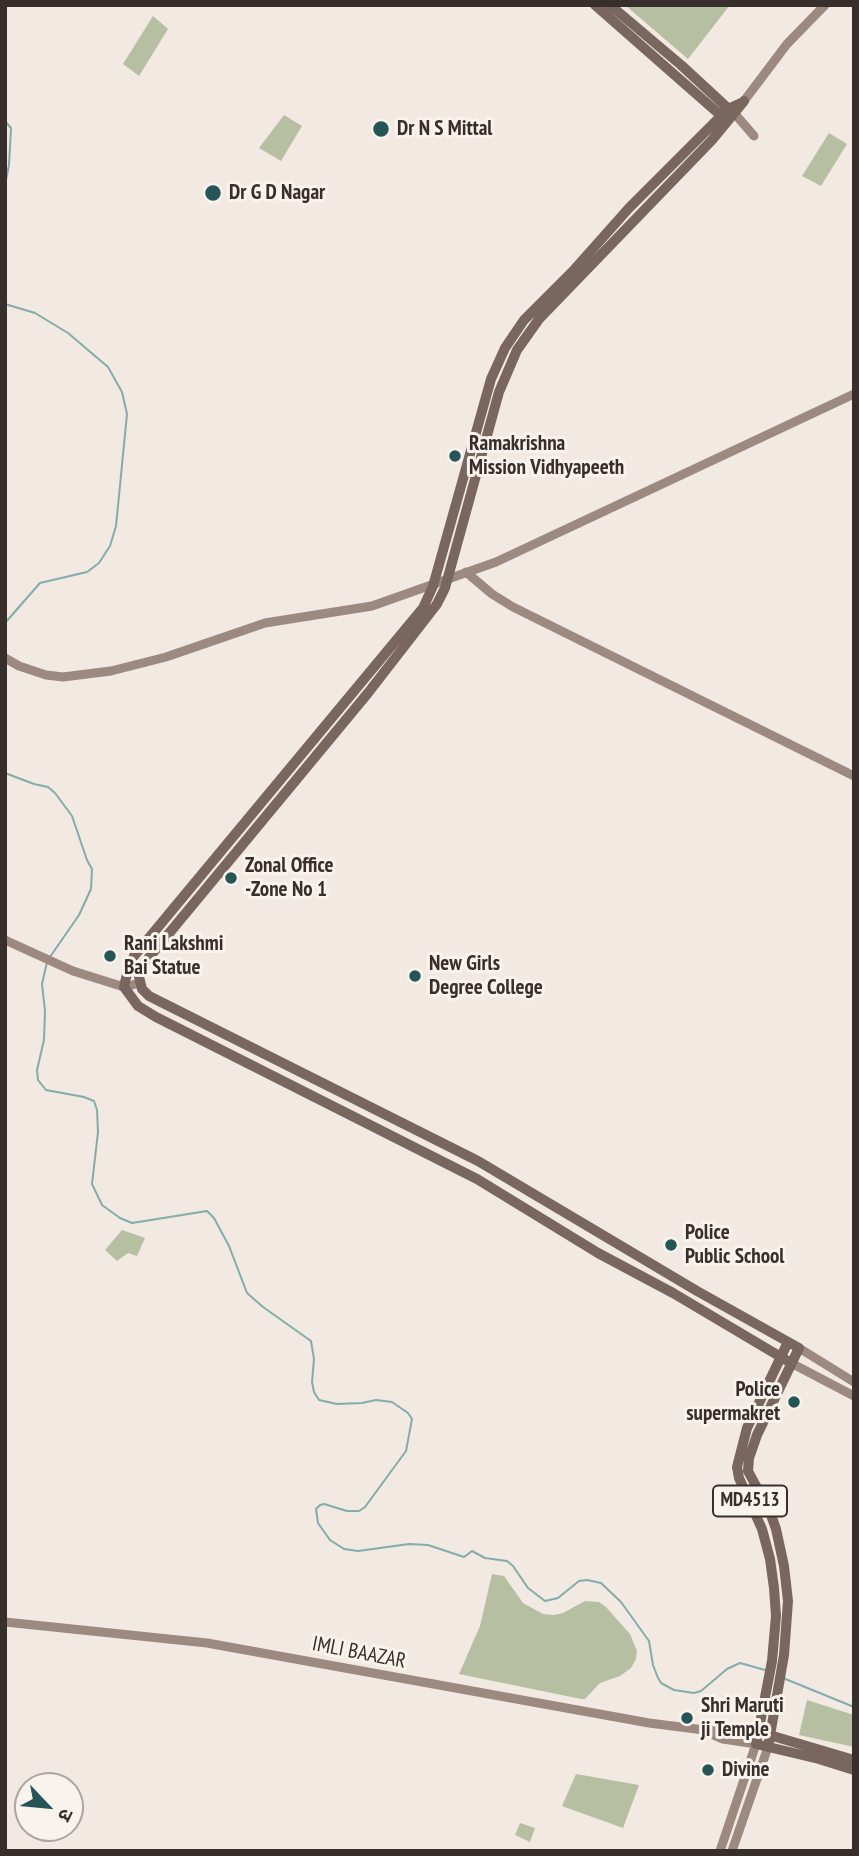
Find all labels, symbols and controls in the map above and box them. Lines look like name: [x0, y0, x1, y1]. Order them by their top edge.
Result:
place label: Dr N S Mittal: [397, 116, 492, 142]
marker: Dr N S Mittal: [371, 119, 391, 139]
place label: Dr G D Nagar: [229, 180, 325, 206]
marker: Dr G D Nagar: [203, 183, 223, 203]
place label: Ramakrishna Mission Vidhyapeeth: [469, 431, 624, 481]
marker: Ramakrishna Mission Vidhyapeeth: [447, 448, 463, 464]
place label: Zonal Office -Zone No 1: [245, 853, 334, 903]
marker: Zonal Office -Zone No 1: [223, 870, 239, 886]
place label: Rani Lakshmi Bai Statue: [124, 931, 223, 981]
marker: Rani Lakshmi Bai Statue: [102, 948, 118, 964]
place label: New Girls Degree College: [429, 951, 543, 1001]
marker: New Girls Degree College: [407, 968, 423, 984]
place label: Police Public School: [685, 1220, 784, 1270]
marker: Police Public School: [663, 1237, 679, 1253]
place label: Police supermakret: [686, 1377, 780, 1427]
marker: Police supermakret: [786, 1394, 802, 1410]
road number: MD4513: [713, 1485, 787, 1516]
street label: IMLI BAAZAR: [310, 1632, 408, 1674]
place label: Shri Maruti ji Temple: [701, 1693, 784, 1743]
marker: Shri Maruti ji Temple: [679, 1710, 695, 1726]
place label: Divine: [722, 1757, 769, 1783]
marker: Divine: [700, 1762, 716, 1778]
north arrow: [14, 1772, 84, 1842]
text: उ: [53, 1805, 79, 1826]

